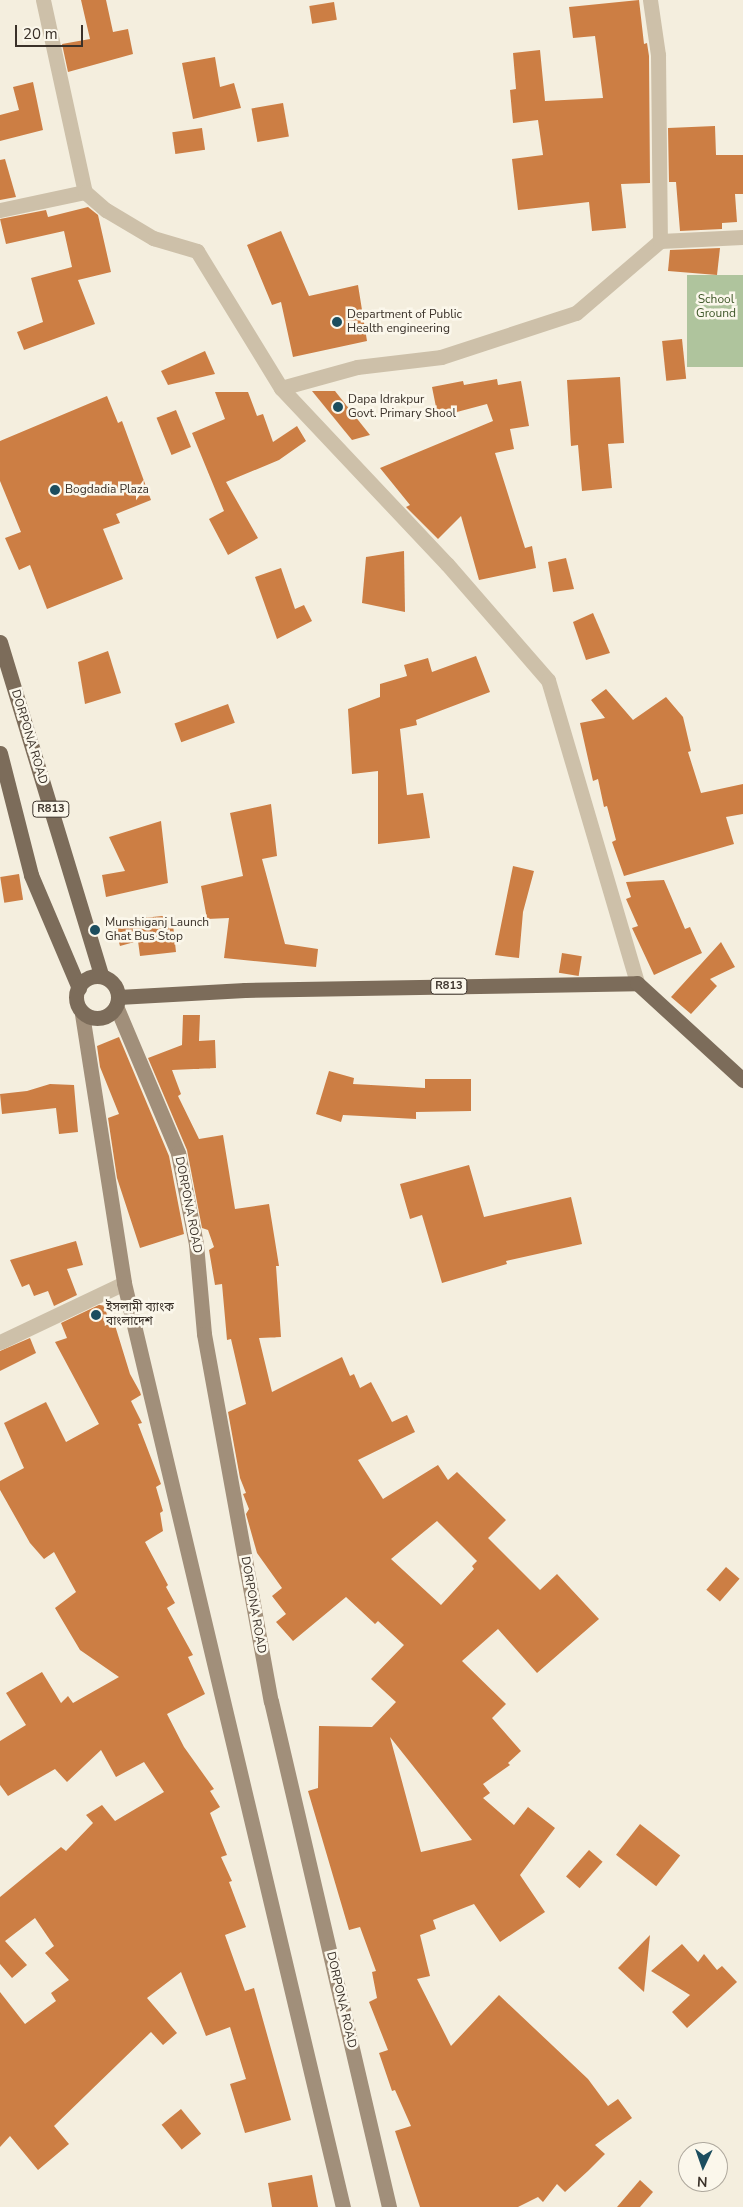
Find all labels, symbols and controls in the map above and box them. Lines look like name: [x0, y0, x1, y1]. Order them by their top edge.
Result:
scale bar: [18, 15, 85, 47]
text: 20 m: [23, 24, 58, 44]
park label: School Ground: [696, 293, 736, 321]
place label: Department of Public Health engineering: [347, 308, 462, 336]
marker: Department of Public Health engineering: [331, 316, 343, 328]
place label: Dapa Idrakpur Govt. Primary Shool: [348, 393, 456, 421]
marker: Dapa Idrakpur Govt. Primary Shool: [332, 401, 344, 413]
place label: Bogdadia Plaza: [65, 483, 149, 497]
marker: Bogdadia Plaza: [49, 484, 61, 496]
street label: DORPONA ROAD: [8, 688, 50, 786]
road number: R813: [32, 801, 70, 818]
place label: Munshiganj Launch Ghat Bus Stop: [105, 916, 209, 944]
marker: Munshiganj Launch Ghat Bus Stop: [89, 924, 101, 936]
road number: R813: [430, 978, 468, 994]
street label: DORPONA ROAD: [172, 1155, 204, 1255]
place label: ইসলামী ব্যাংক বাংলাদেশ: [106, 1301, 174, 1329]
marker: ইসলামী ব্যাংক বাংলাদেশ: [90, 1309, 102, 1321]
street label: DORPONA ROAD: [237, 1555, 269, 1655]
street label: DORPONA ROAD: [323, 1951, 359, 2049]
north arrow: [678, 2142, 728, 2192]
text: N: [697, 2172, 708, 2191]

